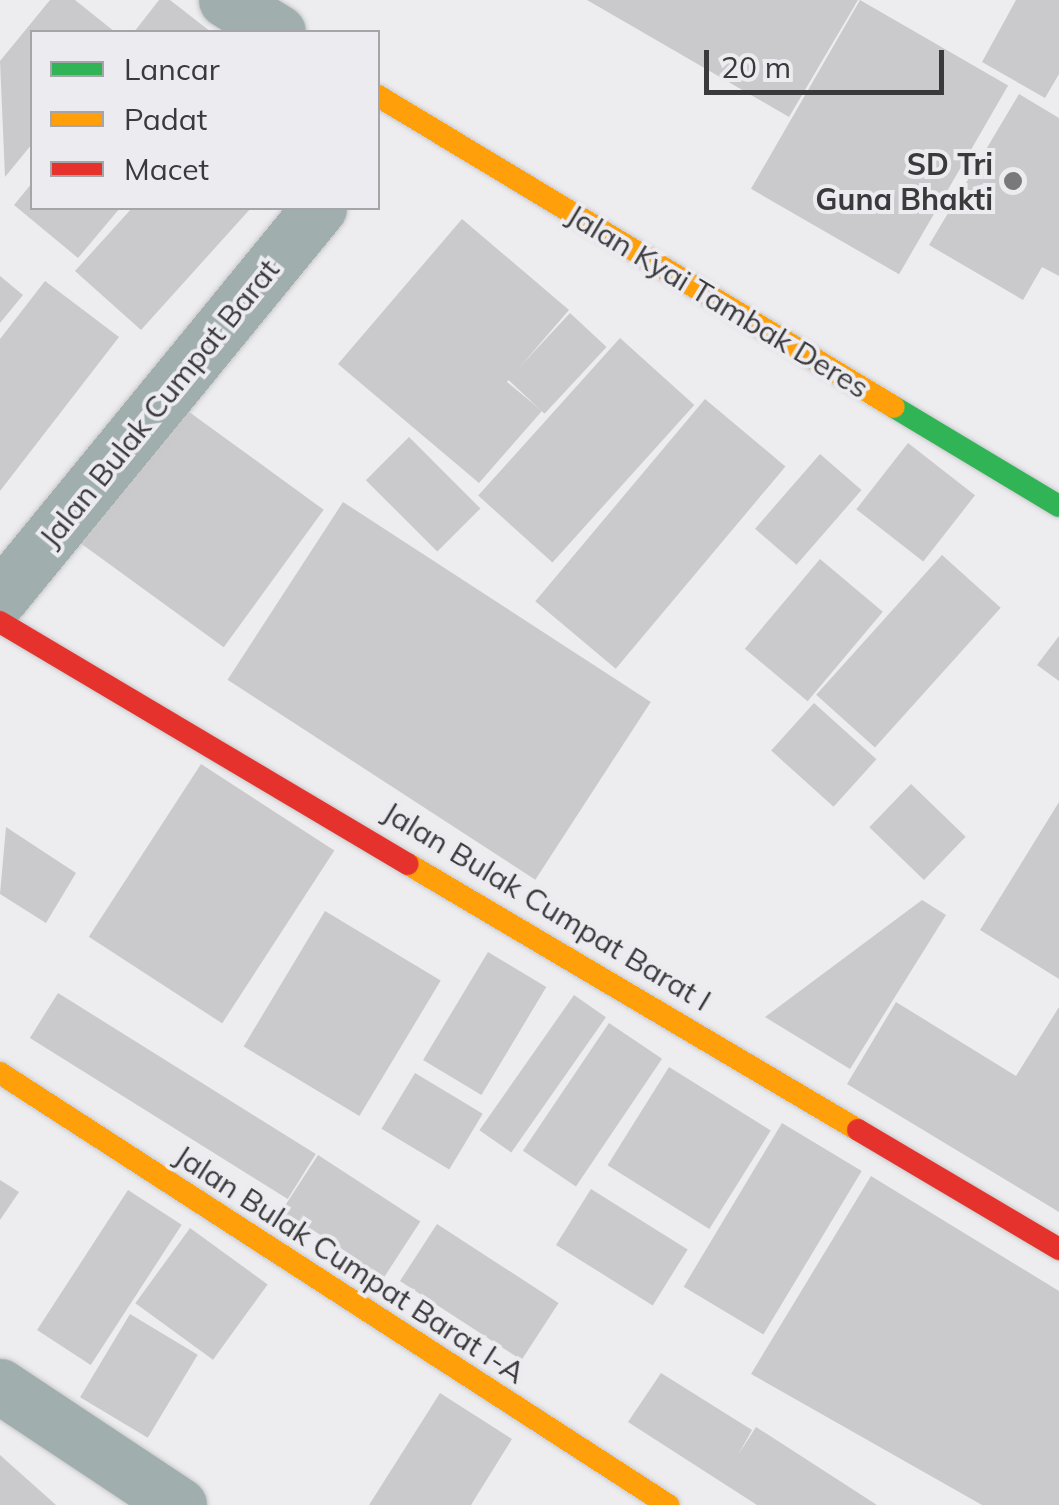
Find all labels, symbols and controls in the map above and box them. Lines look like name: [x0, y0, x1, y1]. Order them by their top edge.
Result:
legend: [30, 30, 380, 210]
scale bar: [709, 30, 949, 92]
text: 20 m: [721, 48, 791, 86]
text: Lancar: [124, 50, 220, 88]
text: Padat: [124, 100, 207, 138]
place label: SD Tri Guna Bhakti: [815, 146, 993, 216]
text: Macet: [124, 150, 209, 188]
marker: SD Tri Guna Bhakti: [1002, 170, 1024, 192]
street label: Jalan Kyai Tambak Deres: [561, 197, 875, 405]
street label: Jalan Bulak Cumpat Barat: [32, 252, 286, 554]
street label: Jalan Bulak Cumpat Barat I: [377, 794, 717, 1018]
street label: Jalan Bulak Cumpat Barat I-A: [168, 1137, 532, 1391]

